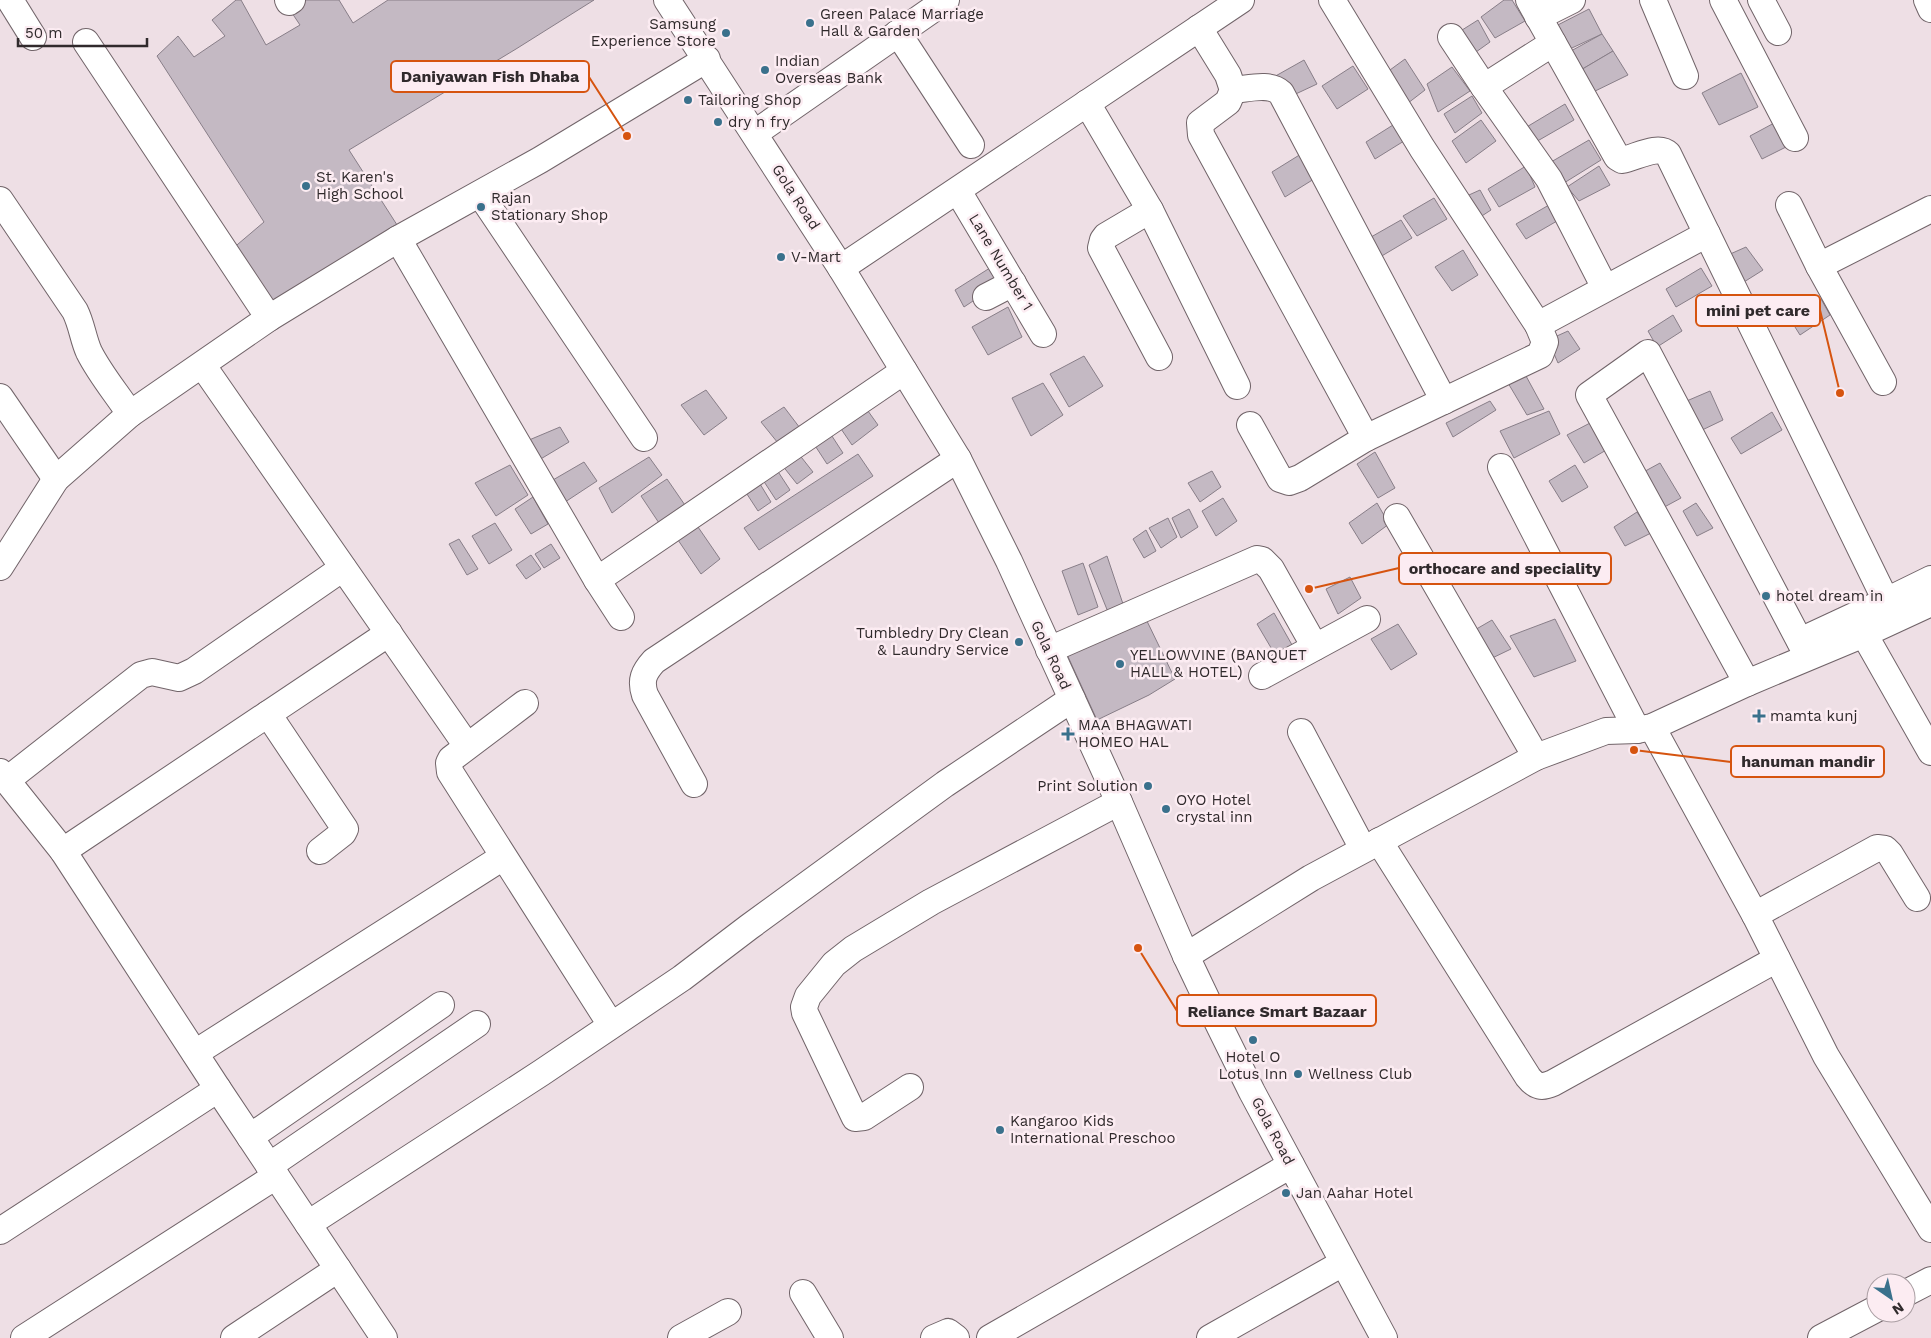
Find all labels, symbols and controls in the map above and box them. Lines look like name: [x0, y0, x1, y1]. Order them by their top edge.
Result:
place label: Green Palace Marriage Hall & Garden: [820, 5, 984, 40]
scale bar: [18, 15, 146, 47]
place label: Samsung Experience Store: [591, 15, 716, 50]
marker: Green Palace Marriage Hall & Garden: [804, 17, 816, 29]
text: 50 m: [25, 24, 62, 42]
marker: Samsung Experience Store: [720, 27, 732, 39]
place label: Indian Overseas Bank: [775, 52, 883, 87]
callout: Daniyawan Fish Dhaba: [391, 61, 589, 92]
marker: Indian Overseas Bank: [759, 64, 771, 76]
text: Daniyawan Fish Dhaba: [401, 67, 580, 86]
place label: Tailoring Shop: [698, 91, 801, 109]
marker: Tailoring Shop: [682, 94, 694, 106]
place label: dry n fry: [728, 113, 790, 131]
marker: dry n fry: [712, 116, 724, 128]
street label: Gola Road: [768, 161, 824, 233]
place label: St. Karen's High School: [316, 168, 404, 203]
marker: St. Karen's High School: [300, 180, 312, 192]
place label: Rajan Stationary Shop: [491, 189, 608, 224]
marker: Rajan Stationary Shop: [475, 201, 487, 213]
street label: Lane Number 1: [965, 210, 1037, 314]
place label: V-Mart: [791, 248, 841, 266]
marker: V-Mart: [775, 251, 787, 263]
callout: mini pet care: [1696, 295, 1820, 326]
text: mini pet care: [1706, 301, 1810, 320]
callout: orthocare and speciality: [1399, 553, 1611, 584]
text: orthocare and speciality: [1409, 559, 1602, 578]
place label: hotel dream in: [1776, 587, 1883, 605]
marker: hotel dream in: [1760, 590, 1772, 602]
street label: Gola Road: [1027, 618, 1075, 692]
place label: Tumbledry Dry Clean & Laundry Service: [856, 624, 1009, 659]
marker: Tumbledry Dry Clean & Laundry Service: [1013, 636, 1025, 648]
place label: YELLOWVINE (BANQUET HALL & HOTEL): [1130, 646, 1307, 681]
marker: YELLOWVINE (BANQUET HALL & HOTEL): [1114, 658, 1126, 670]
place label: mamta kunj: [1770, 707, 1858, 725]
marker: mamta kunj: [1752, 709, 1766, 723]
place label: MAA BHAGWATI HOMEO HAL: [1078, 716, 1192, 751]
marker: MAA BHAGWATI HOMEO HAL: [1062, 728, 1074, 740]
callout: hanuman mandir: [1731, 746, 1884, 777]
text: hanuman mandir: [1741, 752, 1875, 771]
place label: Print Solution: [1037, 777, 1138, 795]
marker: Print Solution: [1142, 780, 1154, 792]
place label: OYO Hotel crystal inn: [1176, 791, 1253, 826]
marker: OYO Hotel crystal inn: [1160, 803, 1172, 815]
callout: Reliance Smart Bazaar: [1177, 995, 1376, 1026]
text: Reliance Smart Bazaar: [1187, 1002, 1367, 1021]
marker: Hotel O Lotus Inn: [1247, 1034, 1259, 1046]
place label: Hotel O Lotus Inn: [1218, 1048, 1288, 1083]
place label: Wellness Club: [1308, 1065, 1412, 1083]
marker: Wellness Club: [1292, 1068, 1304, 1080]
street label: Gola Road: [1248, 1094, 1298, 1168]
place label: Kangaroo Kids International Preschoo: [1010, 1112, 1176, 1147]
marker: Kangaroo Kids International Preschoo: [994, 1124, 1006, 1136]
place label: Jan Aahar Hotel: [1296, 1184, 1413, 1202]
marker: Jan Aahar Hotel: [1280, 1187, 1292, 1199]
north arrow: [1866, 1273, 1916, 1323]
text: N: [1889, 1299, 1907, 1318]

